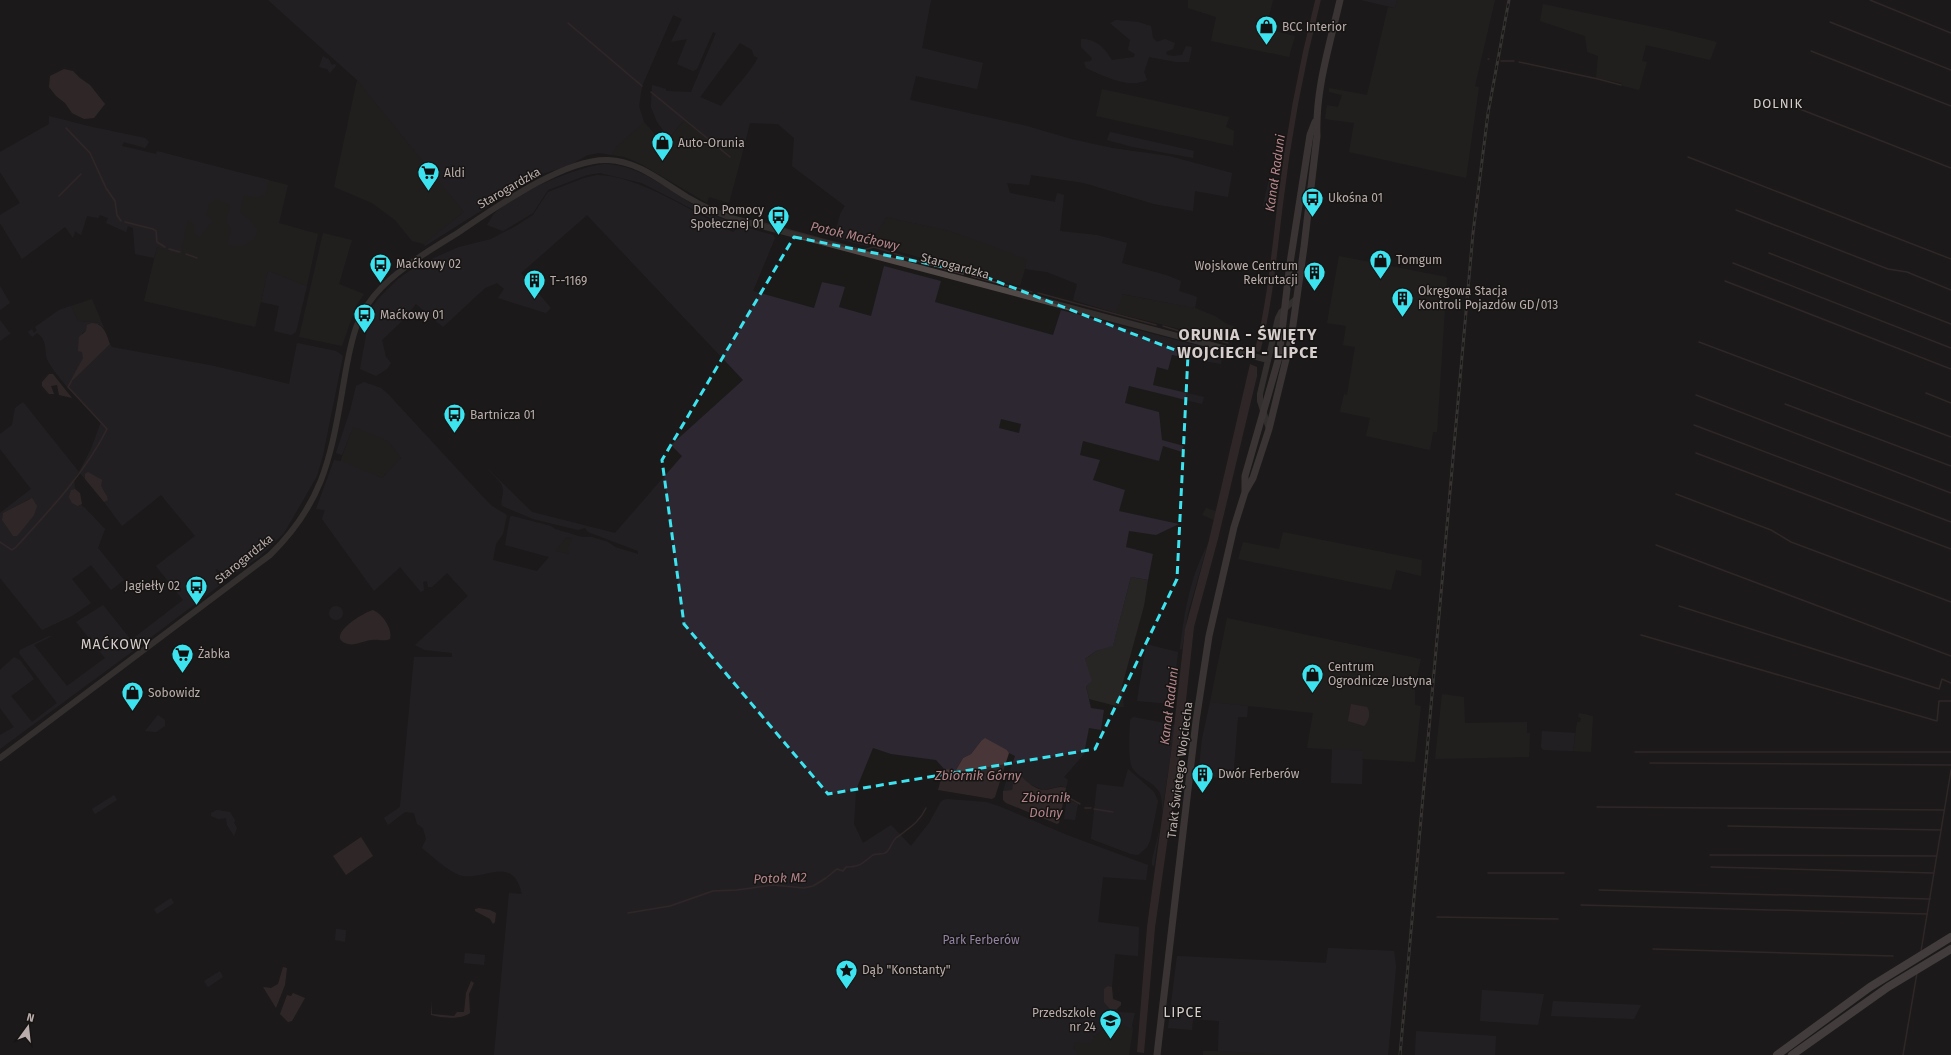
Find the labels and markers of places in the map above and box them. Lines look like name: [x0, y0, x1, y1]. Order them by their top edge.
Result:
shop icon: BCC Interior: [1253, 14, 1279, 47]
place label: BCC Interior: [1282, 20, 1347, 34]
shop icon: Auto-Orunia: [649, 130, 675, 163]
place label: Auto-Orunia: [678, 136, 745, 150]
supermarket icon: Aldi: [416, 160, 442, 193]
place label: Aldi: [444, 166, 465, 180]
bus stop icon: Ukośna 01: [1299, 185, 1325, 218]
place label: Ukośna 01: [1328, 191, 1383, 205]
place label: Dom Pomocy Społecznej 01: [690, 203, 764, 231]
bus stop icon: Dom Pomocy Społecznej 01: [766, 204, 792, 237]
shop icon: Tomgum: [1367, 247, 1393, 280]
bus stop icon: Maćkowy 02: [367, 251, 393, 284]
place label: Tomgum: [1396, 253, 1442, 267]
place label: Maćkowy 02: [396, 257, 461, 271]
place label: Wojskowe Centrum Rekrutacji: [1195, 259, 1298, 287]
building icon: Wojskowe Centrum Rekrutacji: [1301, 260, 1327, 293]
building icon: T--1169: [522, 268, 548, 301]
place label: T--1169: [550, 274, 587, 288]
place label: Okręgowa Stacja Kontroli Pojazdów GD/013: [1418, 284, 1558, 312]
building icon: Okręgowa Stacja Kontroli Pojazdów GD/013: [1389, 285, 1415, 318]
bus stop icon: Maćkowy 01: [352, 302, 378, 335]
place label: Maćkowy 01: [380, 308, 444, 322]
bus stop icon: Bartnicza 01: [441, 402, 467, 435]
place label: Bartnicza 01: [470, 408, 535, 422]
bus stop icon: Jagiełły 02: [183, 573, 209, 606]
place label: Jagiełły 02: [125, 579, 180, 593]
supermarket icon: Żabka: [169, 641, 195, 674]
place label: Żabka: [198, 646, 230, 661]
place label: Centrum Ogrodnicze Justyna: [1328, 660, 1432, 688]
shop icon: Centrum Ogrodnicze Justyna: [1300, 661, 1326, 694]
shop icon: Sobowidz: [119, 680, 145, 713]
place label: Sobowidz: [148, 686, 200, 700]
building icon: Dwór Ferberów: [1189, 761, 1215, 794]
place label: Dwór Ferberów: [1218, 767, 1300, 781]
place icon: Dąb "Konstanty": [833, 957, 859, 990]
place label: Dąb "Konstanty": [862, 963, 951, 977]
place label: Przedszkole nr 24: [1032, 1006, 1097, 1034]
school or university icon: Przedszkole nr 24: [1098, 1007, 1124, 1040]

